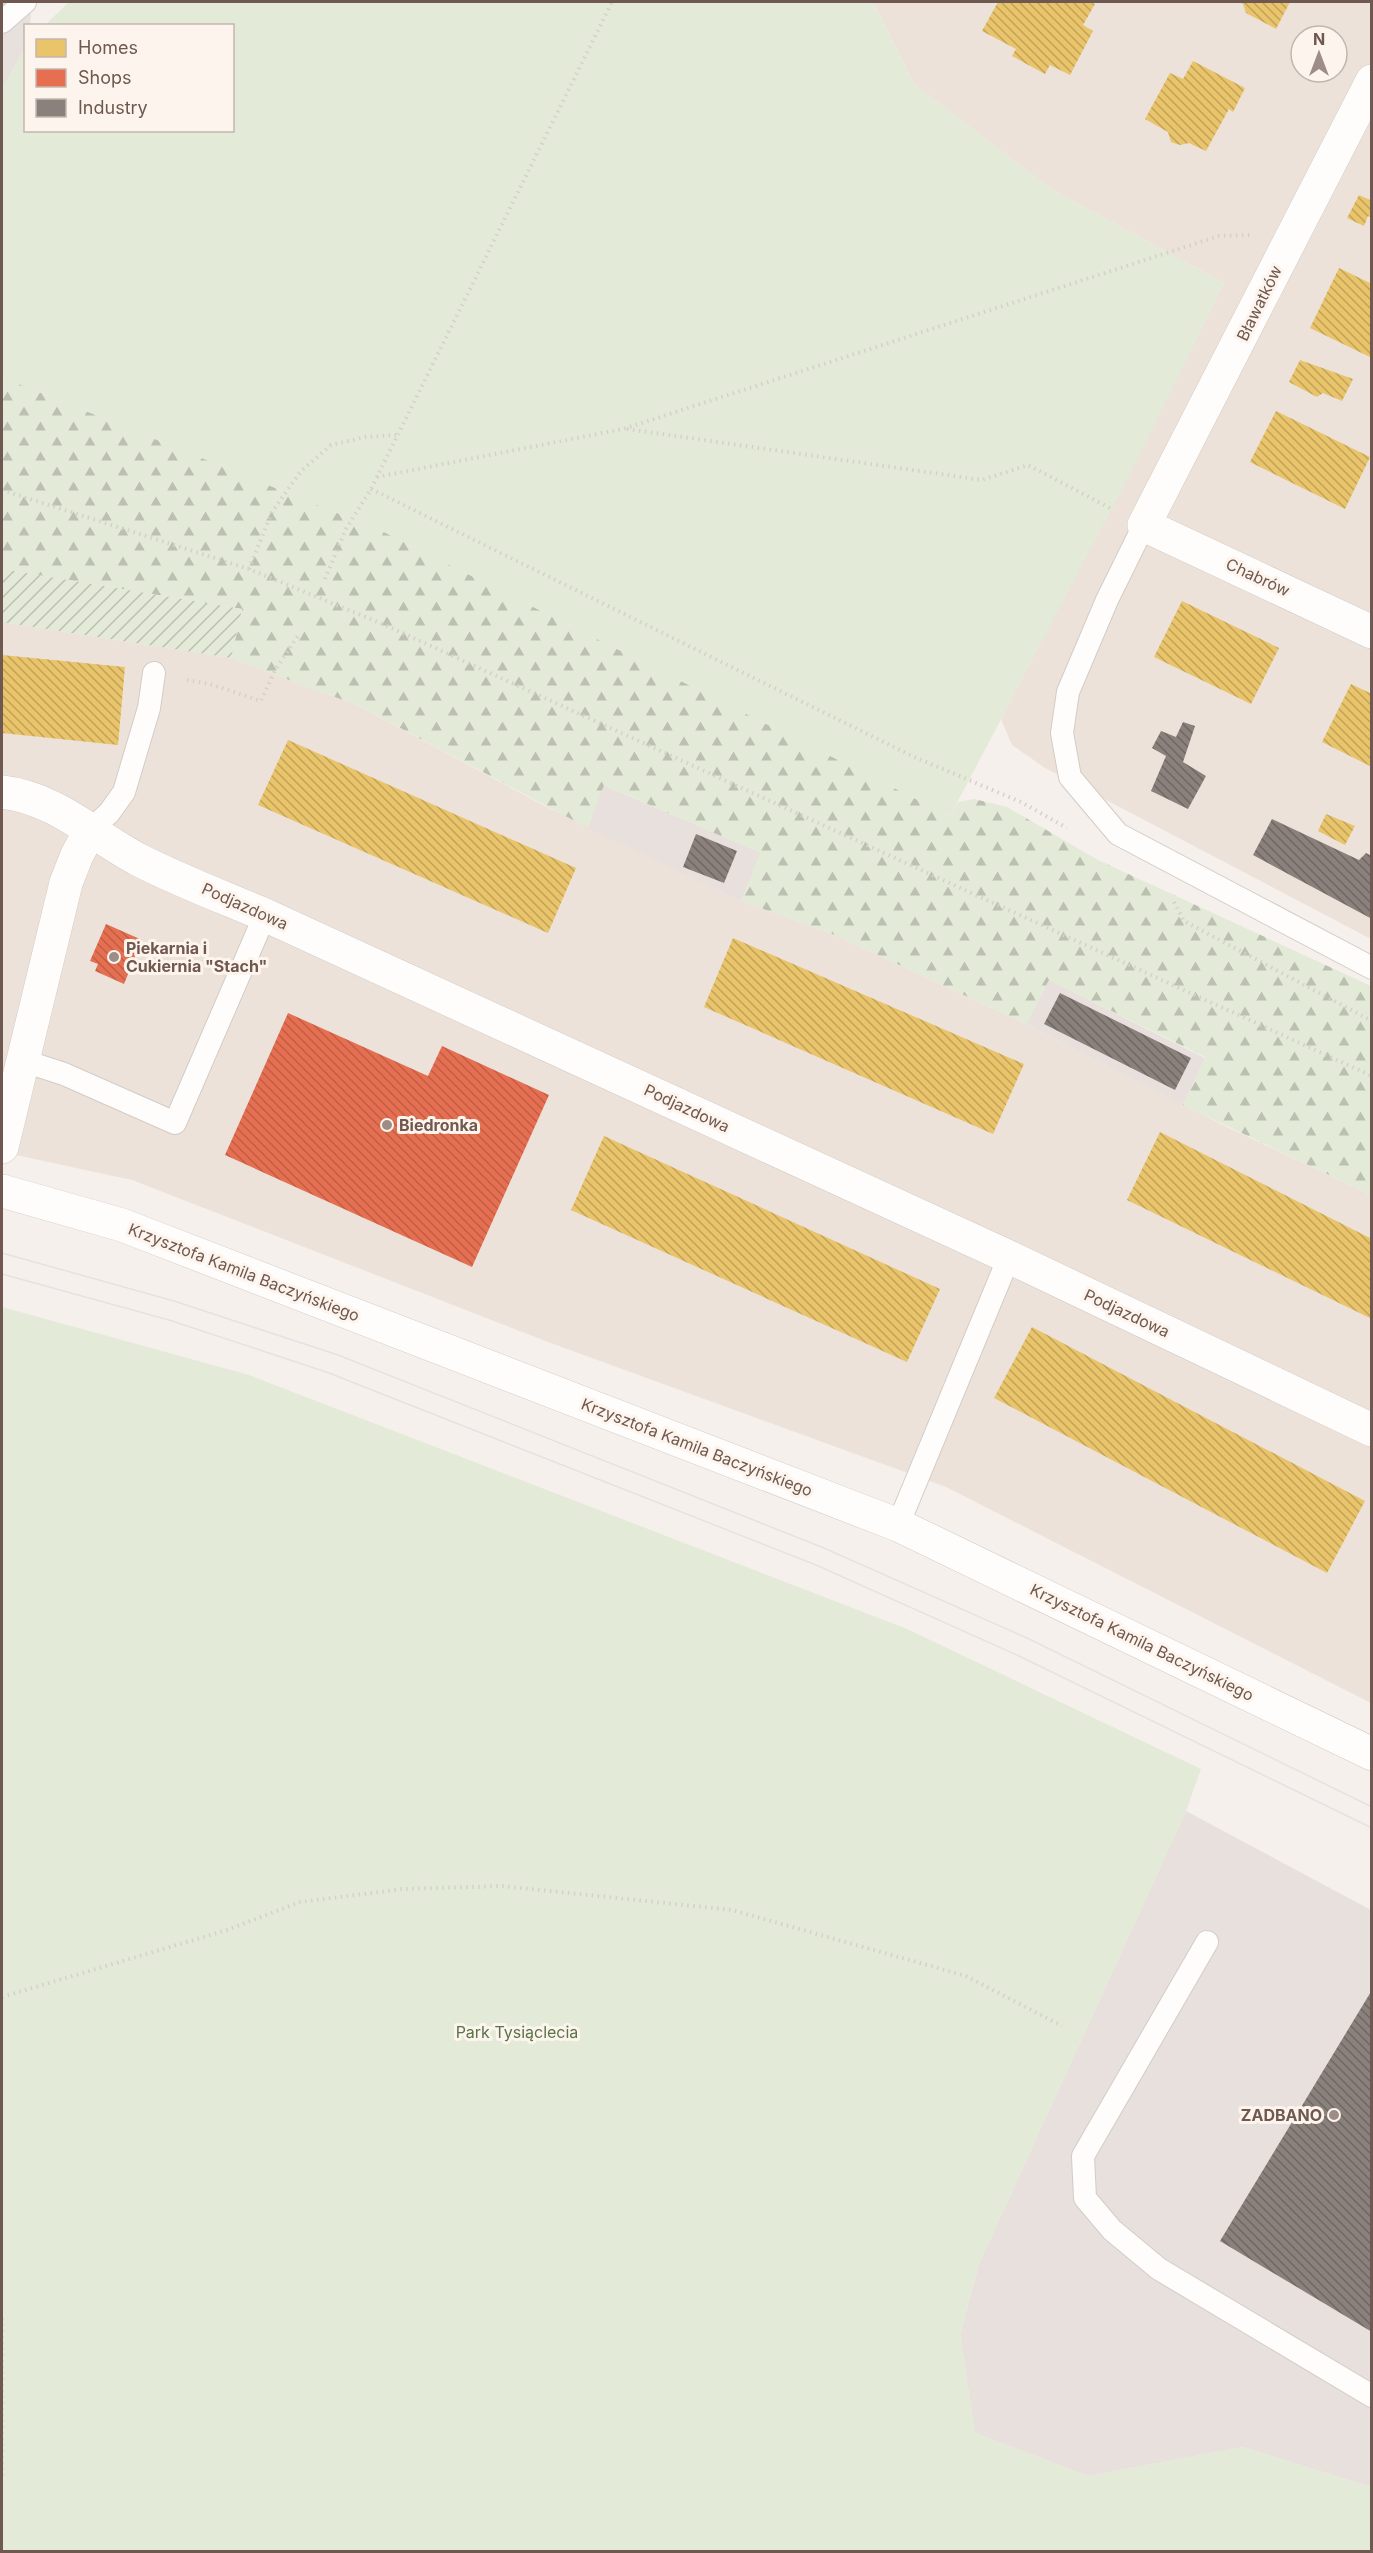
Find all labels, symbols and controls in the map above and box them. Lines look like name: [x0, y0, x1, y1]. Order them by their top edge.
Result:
legend: [24, 24, 234, 132]
north arrow: [1289, 24, 1349, 84]
text: N: [1313, 29, 1325, 49]
text: Homes: [78, 37, 138, 58]
text: Shops: [78, 67, 132, 88]
text: Industry: [78, 97, 148, 118]
street label: Bławatków: [1232, 262, 1286, 344]
street label: Chabrów: [1223, 554, 1293, 600]
street label: Podjazdowa: [199, 878, 291, 934]
place label: Piekarnia i Cukiernia "Stach": [126, 938, 267, 976]
marker: Piekarnia i Cukiernia "Stach": [107, 950, 121, 964]
street label: Podjazdowa: [641, 1079, 733, 1137]
place label: Biedronka: [399, 1115, 478, 1135]
marker: Biedronka: [380, 1118, 394, 1132]
street label: Krzysztofa Kamila Baczyńskiego: [126, 1219, 362, 1325]
street label: Podjazdowa: [1081, 1284, 1173, 1342]
street label: Krzysztofa Kamila Baczyńskiego: [579, 1394, 815, 1500]
street label: Krzysztofa Kamila Baczyńskiego: [1027, 1579, 1257, 1705]
park label: Park Tysiąclecia: [456, 2022, 578, 2042]
place label: ZADBANO: [1241, 2105, 1322, 2125]
marker: ZADBANO: [1327, 2108, 1341, 2122]

